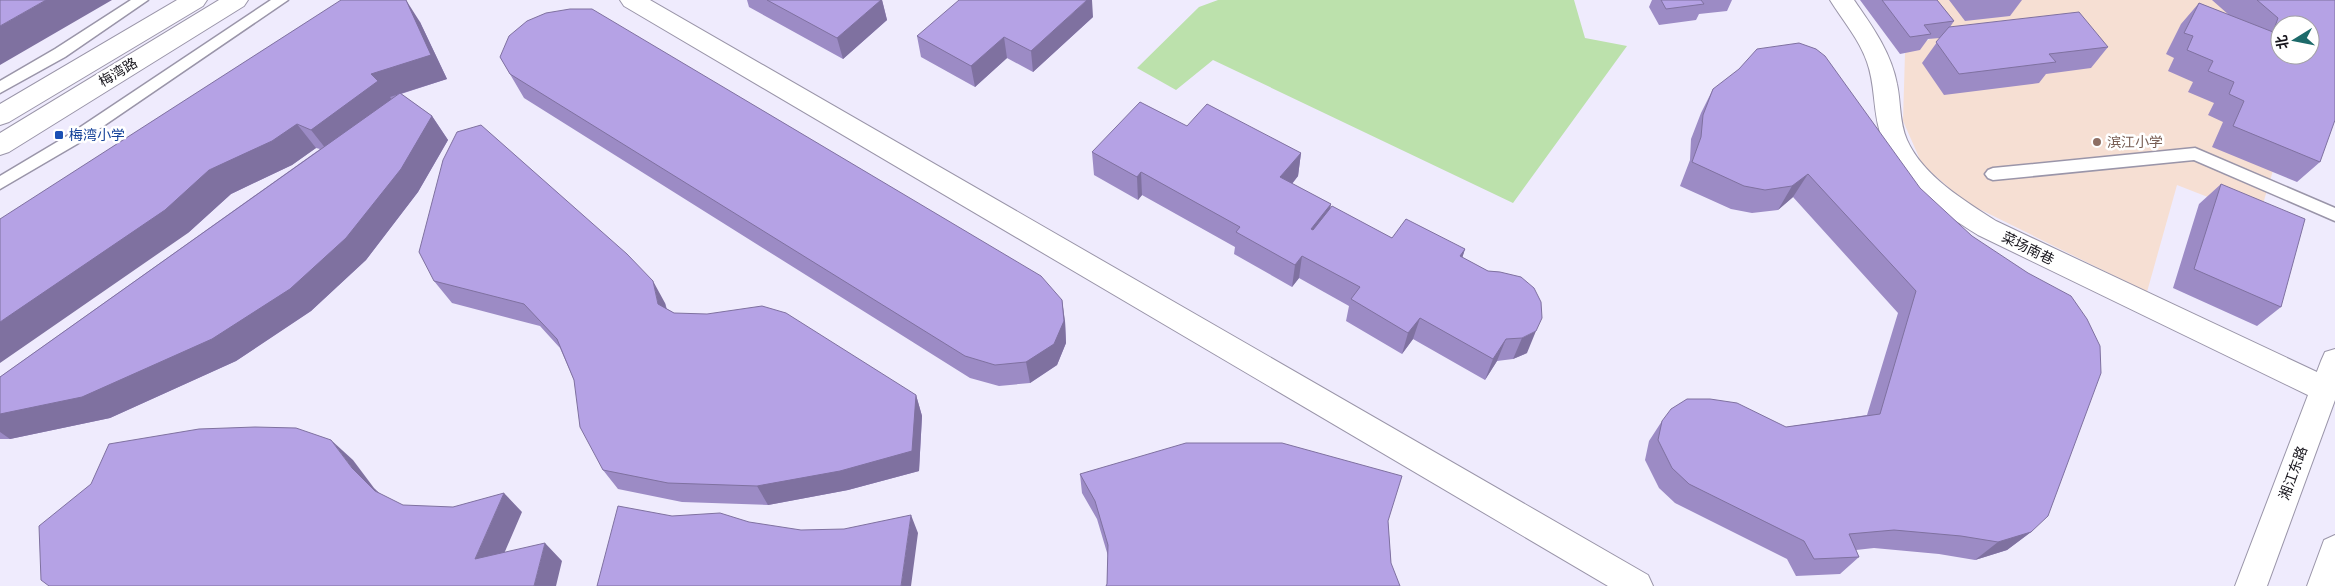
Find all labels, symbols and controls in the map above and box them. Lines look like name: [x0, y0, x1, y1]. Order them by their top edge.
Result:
north arrow: [2270, 15, 2320, 65]
text: 北: [2271, 34, 2292, 51]
street label: 梅湾路: [95, 53, 141, 91]
place label: 梅湾小学: [69, 125, 125, 144]
marker: 梅湾小学: [53, 129, 65, 141]
place label: 滨江小学: [2107, 132, 2163, 151]
marker: 滨江小学: [2091, 136, 2103, 148]
street label: 菜场南巷: [1999, 227, 2058, 268]
street label: 湘江东路: [2274, 443, 2311, 502]

